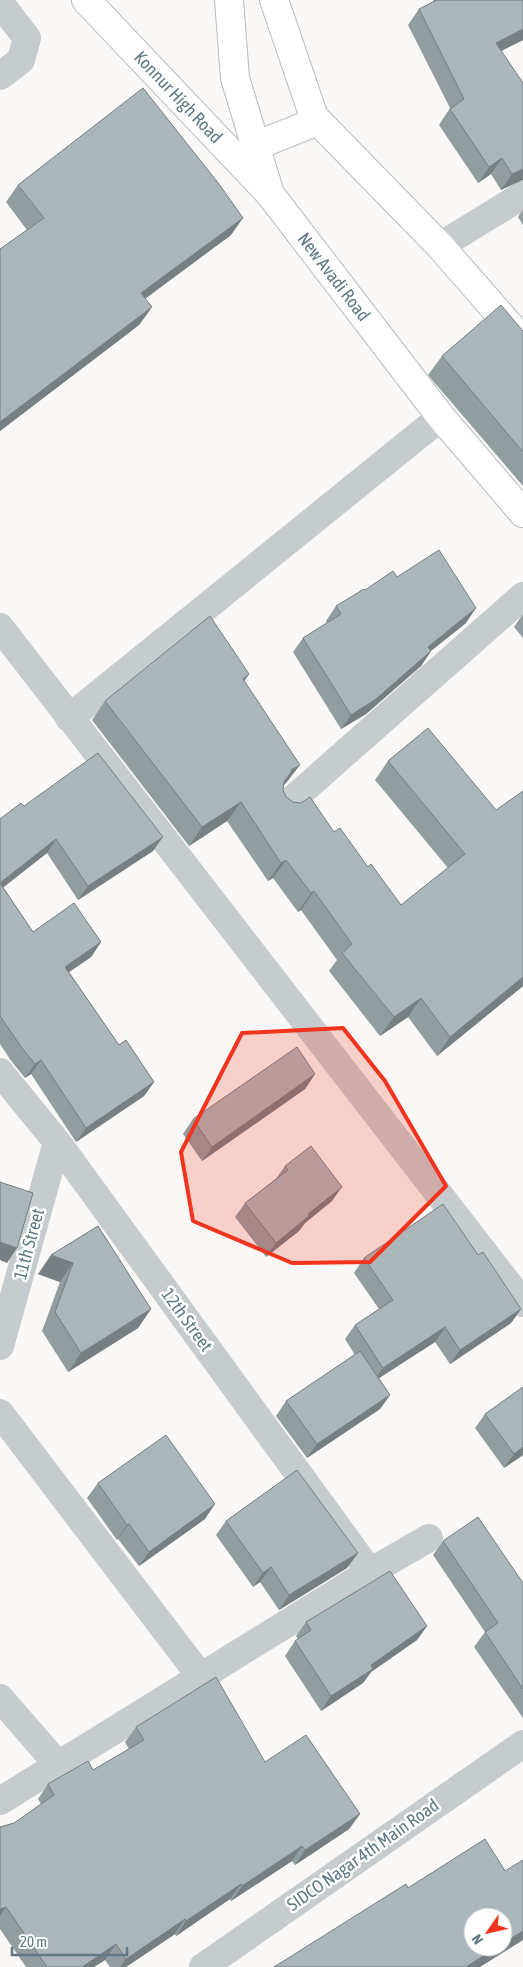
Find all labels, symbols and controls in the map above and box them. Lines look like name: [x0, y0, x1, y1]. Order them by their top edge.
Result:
street label: Konnur High Road: [130, 47, 227, 147]
street label: New Avadi Road: [294, 228, 375, 325]
street label: 11th Street: [9, 1206, 48, 1282]
street label: 12th Street: [158, 1284, 217, 1355]
street label: SIDCO Nagar 4th Main Road: [283, 1794, 443, 1915]
north arrow: [463, 1907, 513, 1957]
scale bar: [12, 1924, 128, 1956]
text: N: [468, 1931, 486, 1947]
text: 20 m: [20, 1933, 47, 1950]

